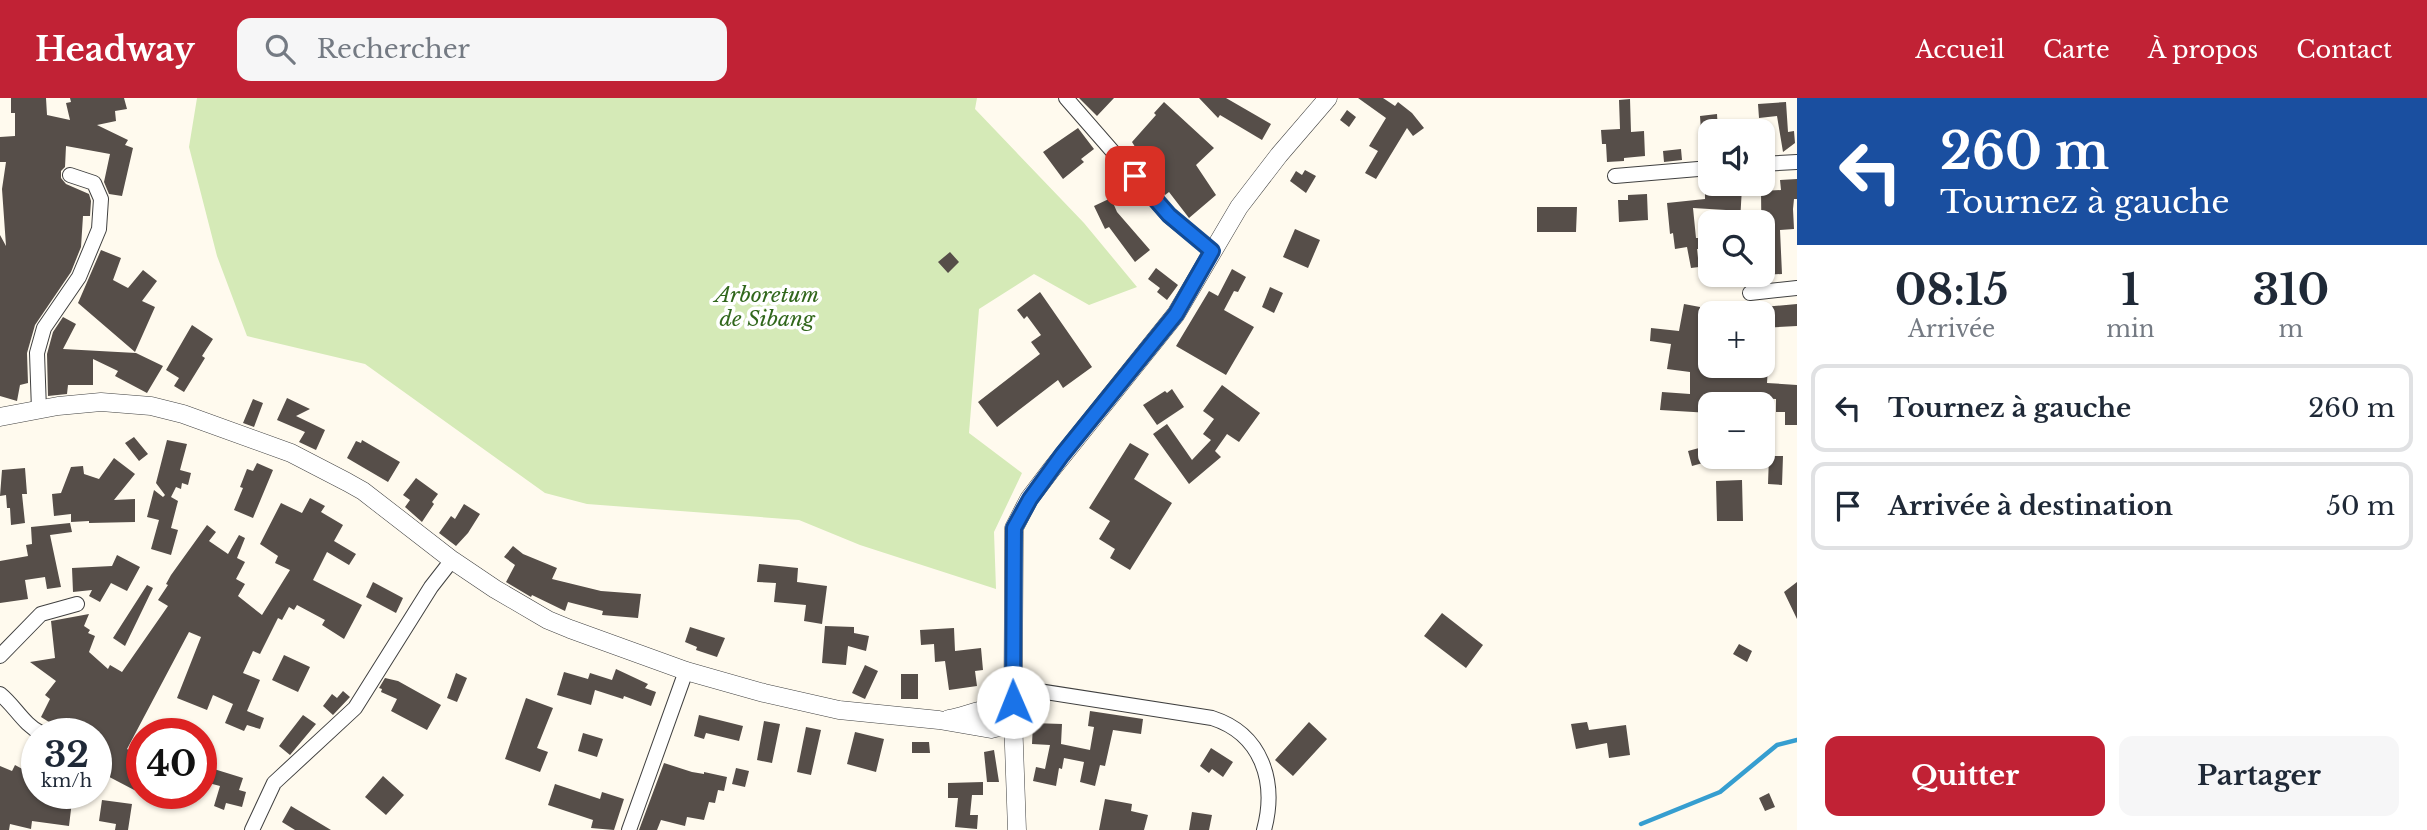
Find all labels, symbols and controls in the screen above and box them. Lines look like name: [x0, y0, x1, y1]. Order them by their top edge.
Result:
search box: [237, 18, 727, 81]
text: Headway: [35, 29, 195, 70]
icon: search: [261, 30, 299, 68]
text: Rechercher: [317, 33, 470, 65]
text: Accueil: [1915, 35, 2005, 64]
text: Carte: [2043, 35, 2110, 64]
text: À propos: [2148, 35, 2258, 64]
text: Contact: [2296, 35, 2392, 64]
map controls: [1698, 119, 1775, 469]
button: sound: [1698, 119, 1775, 196]
text: 260 m: [1940, 121, 2109, 182]
icon: left: [1825, 126, 1916, 217]
pin: [1105, 146, 1165, 206]
icon: arrive: [1116, 157, 1154, 195]
text: Tournez à gauche: [1940, 182, 2230, 222]
button: search: [1698, 210, 1775, 287]
text: 08:15: [1895, 264, 2008, 316]
text: 1: [2121, 264, 2140, 316]
text: 310: [2252, 264, 2329, 316]
park label: Arboretum de Sibang: [712, 282, 819, 332]
button: +: [1698, 301, 1775, 378]
text: Arrivée: [1908, 315, 1995, 343]
text: min: [2106, 315, 2155, 343]
text: m: [2278, 315, 2303, 343]
icon: left: [1829, 389, 1867, 427]
button: −: [1698, 392, 1775, 469]
text: Tournez à gauche: [1888, 392, 2131, 424]
text: 260 m: [2308, 392, 2395, 424]
icon: arrive: [1829, 487, 1867, 525]
text: Arrivée à destination: [1888, 490, 2173, 522]
text: 50 m: [2326, 490, 2395, 522]
position arrow: [976, 665, 1050, 739]
speed limit sign: 40: [126, 718, 217, 809]
text: 32: [44, 733, 89, 776]
button: Quitter: [1825, 736, 2105, 816]
button: Partager: [2119, 736, 2399, 816]
text: km/h: [41, 770, 92, 792]

